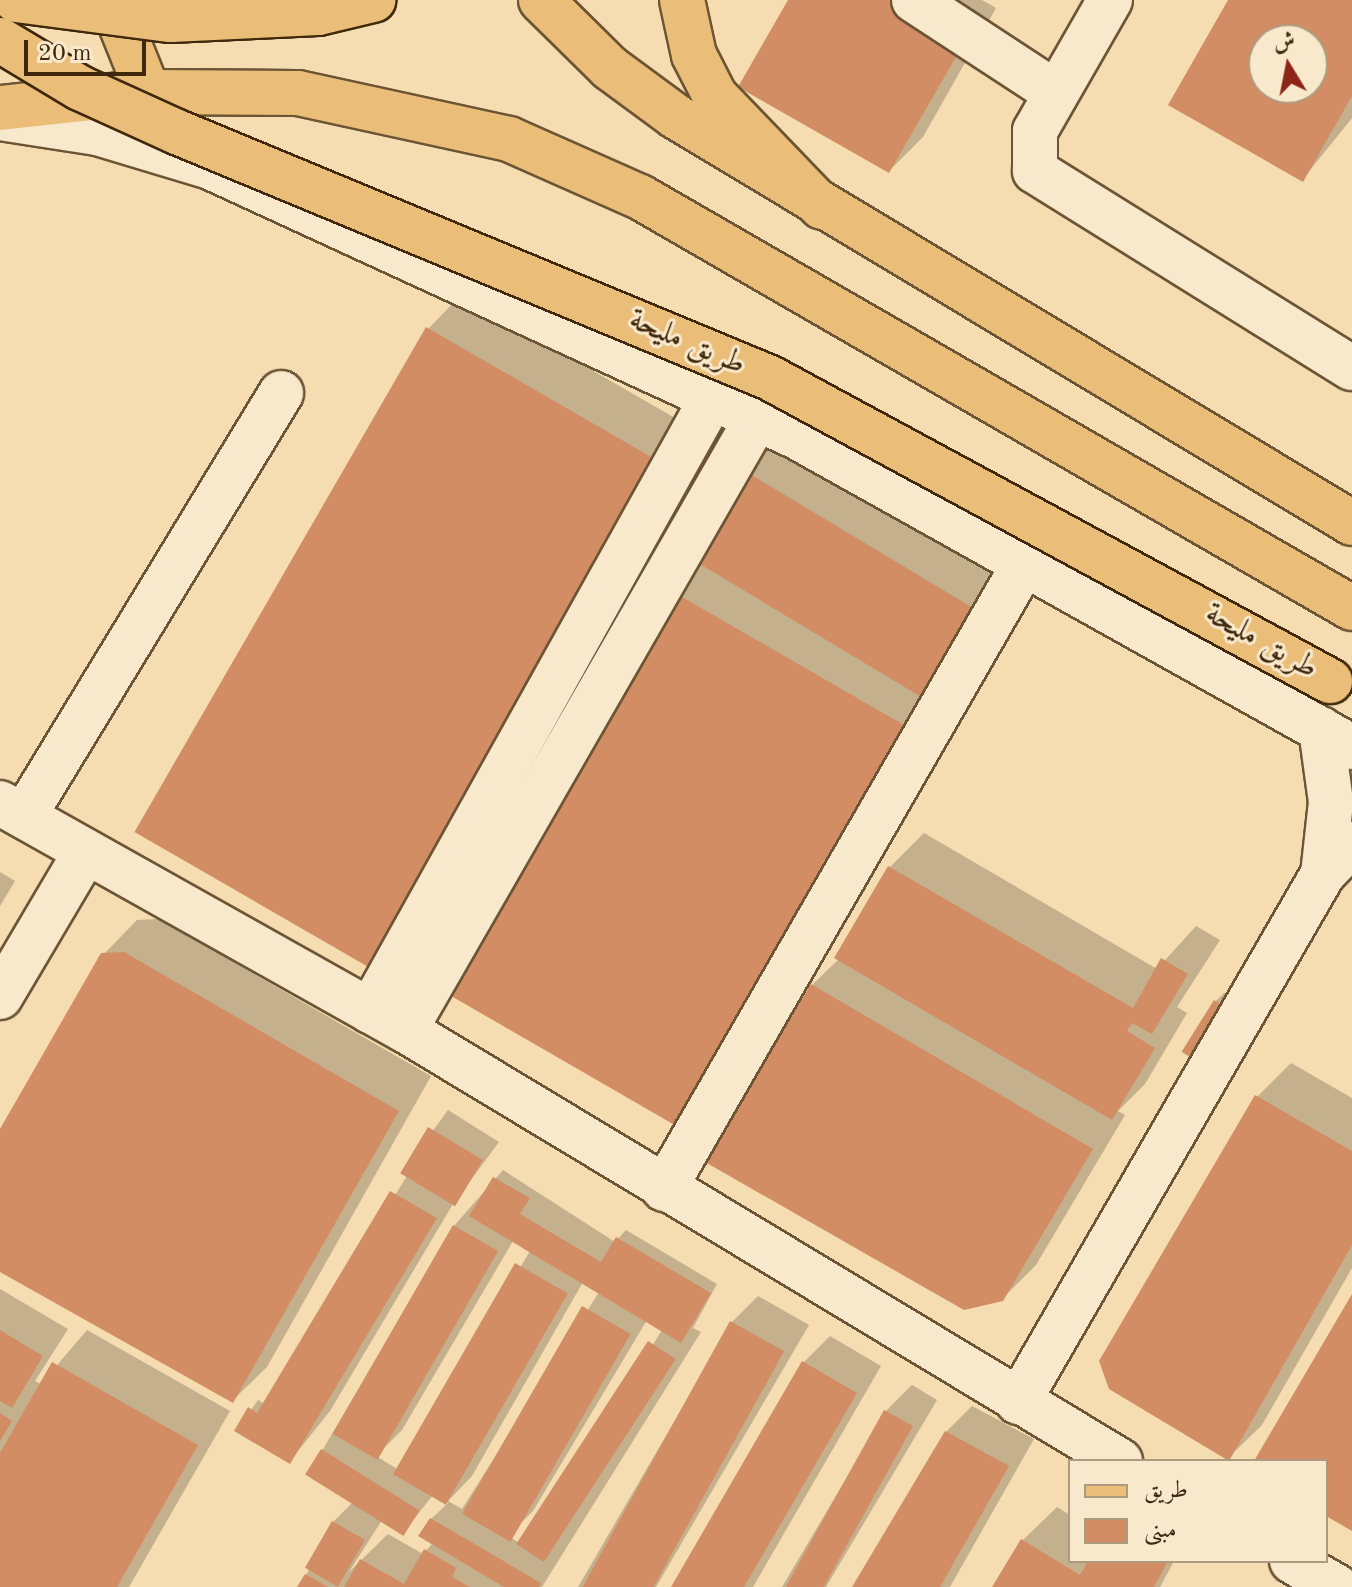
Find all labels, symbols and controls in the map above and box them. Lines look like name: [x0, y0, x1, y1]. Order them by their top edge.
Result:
scale bar: [28, 24, 150, 74]
north arrow: [1248, 24, 1328, 104]
text: ش: [1272, 30, 1297, 55]
text: 20 m: [38, 42, 92, 66]
street label: طريق مليحة: [623, 301, 751, 385]
street label: طريق مليحة: [1198, 595, 1324, 689]
legend: [1068, 1459, 1328, 1563]
text: طريق: [1144, 1479, 1188, 1503]
text: مبنى: [1144, 1519, 1177, 1543]

